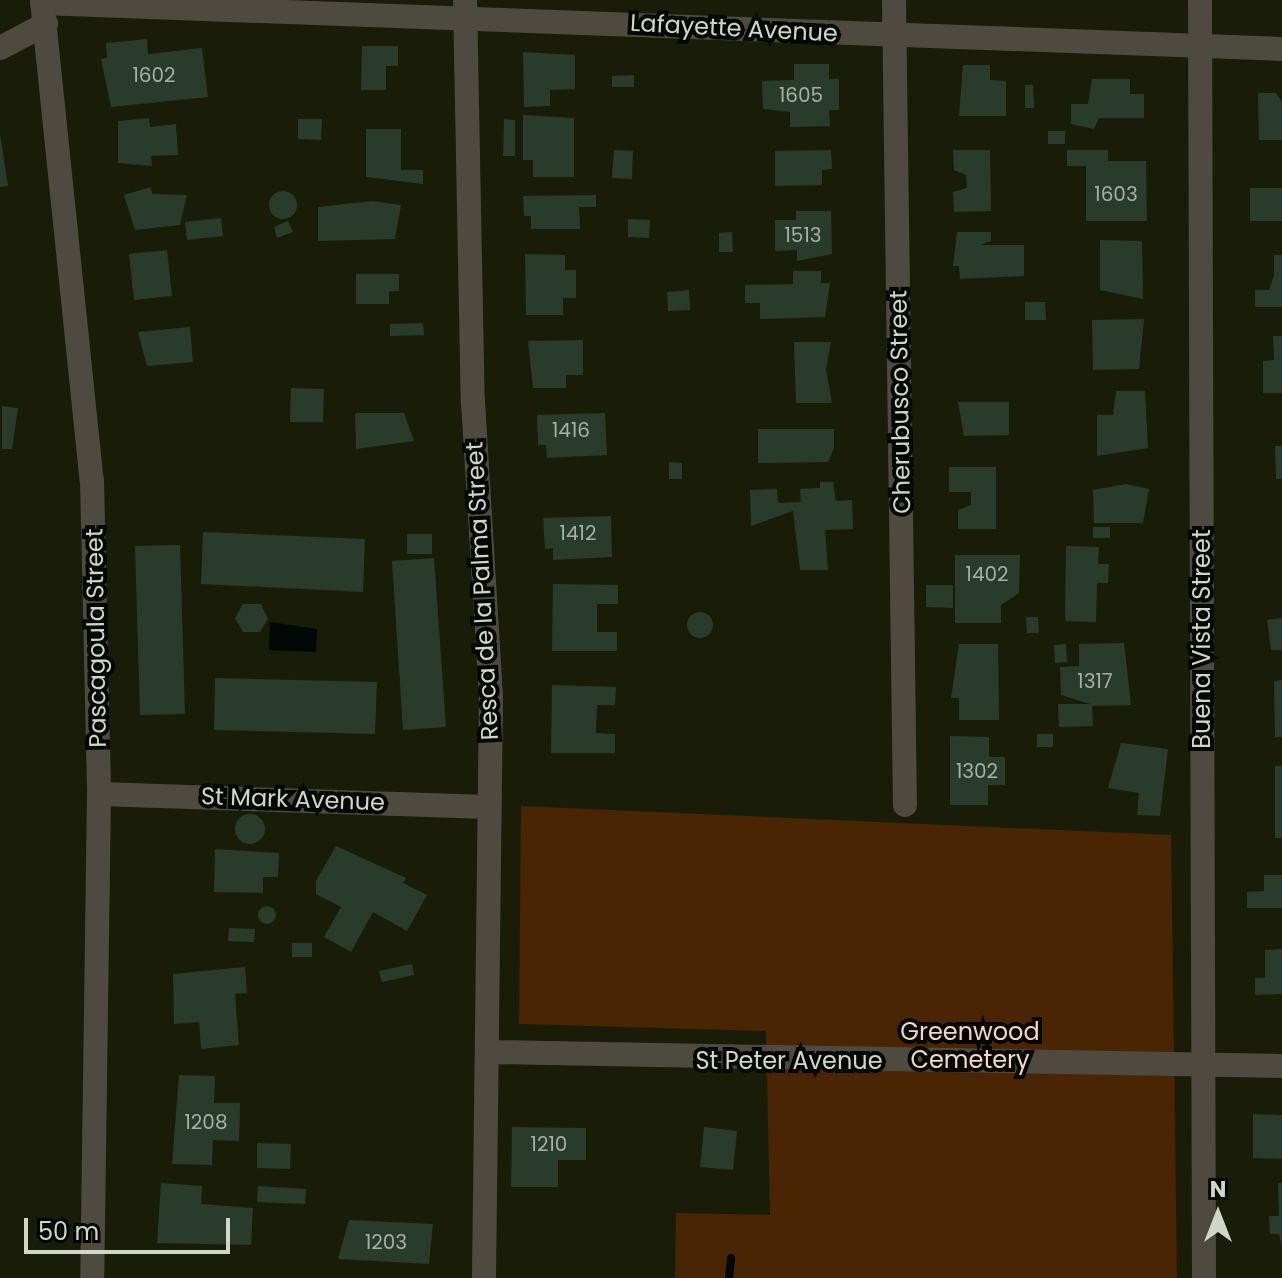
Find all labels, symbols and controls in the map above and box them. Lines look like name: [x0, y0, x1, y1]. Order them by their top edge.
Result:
street label: Lafayette Avenue: [629, 8, 839, 48]
house number: 1602: [132, 63, 176, 87]
house number: 1605: [779, 83, 823, 107]
house number: 1603: [1094, 182, 1138, 206]
house number: 1513: [784, 223, 822, 247]
street label: Cherubusco Street: [884, 290, 916, 514]
house number: 1416: [552, 418, 590, 442]
street label: Resca de la Palma Street: [460, 441, 504, 741]
house number: 1412: [560, 521, 596, 545]
street label: Pascagoula Street: [80, 528, 112, 748]
street label: Buena Vista Street: [1188, 529, 1216, 749]
house number: 1402: [965, 562, 1009, 586]
house number: 1317: [1077, 669, 1113, 693]
house number: 1302: [956, 759, 998, 783]
street label: St Mark Avenue: [201, 781, 385, 817]
park label: Greenwood Cemetery: [900, 1018, 1040, 1074]
street label: St Peter Avenue: [695, 1047, 883, 1075]
house number: 1208: [184, 1110, 228, 1134]
house number: 1210: [531, 1132, 567, 1156]
north arrow: [1178, 1174, 1258, 1254]
text: N: [1210, 1174, 1226, 1205]
scale bar: [28, 1202, 234, 1252]
text: 50 m: [38, 1215, 99, 1248]
house number: 1203: [365, 1230, 407, 1254]

